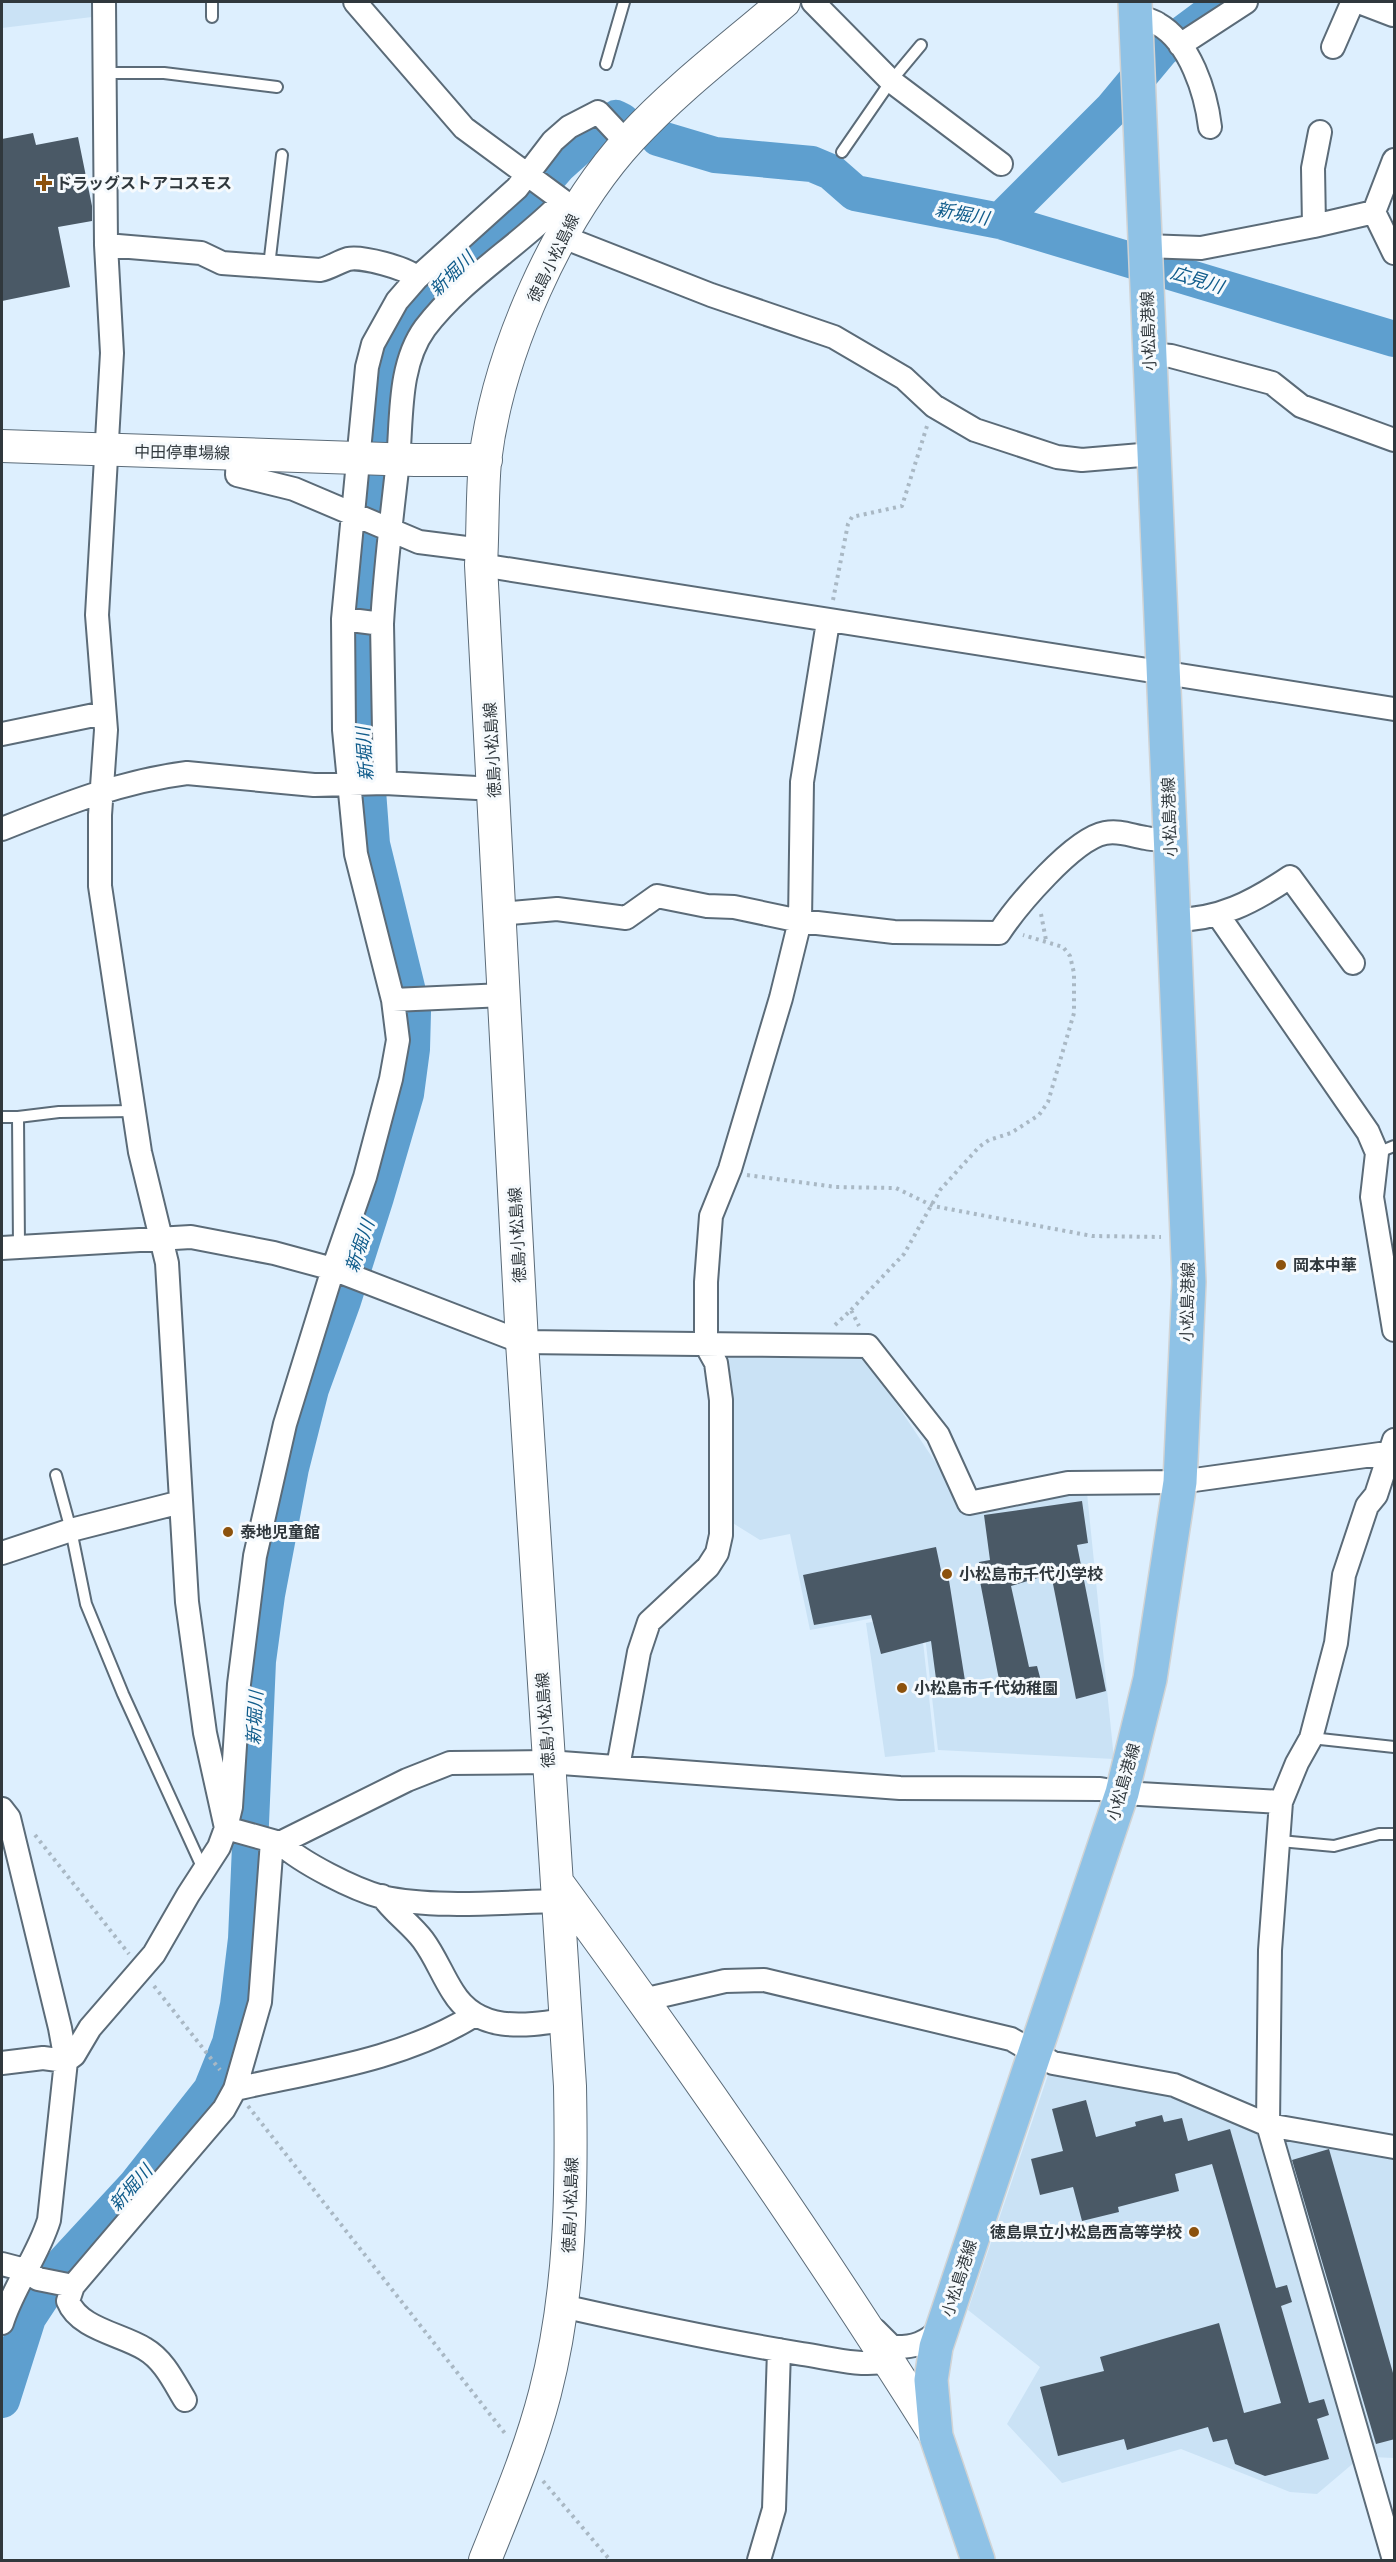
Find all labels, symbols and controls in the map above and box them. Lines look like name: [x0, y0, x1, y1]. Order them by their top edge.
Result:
place label: ドラッグストアコスモス: [56, 172, 232, 194]
marker: ドラッグストアコスモス: [37, 176, 51, 190]
water label: 新堀川: [933, 196, 993, 230]
street label: 徳島小松島線: [522, 210, 584, 306]
water label: 新堀川: [424, 244, 480, 301]
water label: 広見川: [1168, 260, 1229, 299]
street label: 小松島港線: [1136, 291, 1160, 371]
street label: 中田停車場線: [134, 440, 230, 464]
street label: 徳島小松島線: [479, 701, 505, 799]
water label: 新堀川: [350, 724, 378, 782]
street label: 小松島港線: [1157, 777, 1181, 857]
street label: 徳島小松島線: [504, 1186, 530, 1284]
water label: 新堀川: [339, 1214, 380, 1275]
place label: 岡本中華: [1293, 1254, 1357, 1276]
marker: 岡本中華: [1274, 1258, 1288, 1272]
street label: 小松島港線: [1175, 1262, 1199, 1342]
place label: 泰地児童館: [240, 1521, 320, 1543]
marker: 泰地児童館: [221, 1525, 235, 1539]
place label: 小松島市千代小学校: [959, 1563, 1103, 1585]
marker: 小松島市千代小学校: [940, 1567, 954, 1581]
street label: 徳島小松島線: [531, 1671, 559, 1769]
place label: 小松島市千代幼稚園: [914, 1677, 1058, 1699]
marker: 小松島市千代幼稚園: [895, 1681, 909, 1695]
water label: 新堀川: [241, 1688, 268, 1746]
street label: 小松島港線: [1101, 1741, 1145, 1823]
street label: 徳島小松島線: [557, 2157, 583, 2253]
water label: 新堀川: [103, 2158, 158, 2216]
place label: 徳島県立小松島西高等学校: [990, 2221, 1182, 2243]
marker: 徳島県立小松島西高等学校: [1187, 2225, 1201, 2239]
street label: 小松島港線: [936, 2237, 982, 2319]

